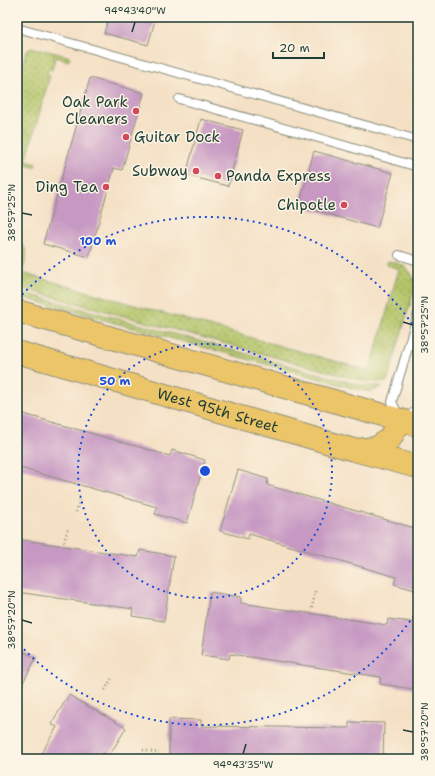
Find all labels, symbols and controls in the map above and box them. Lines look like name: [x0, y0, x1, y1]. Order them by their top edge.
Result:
text: 94°43'40"W: [104, 4, 166, 17]
scale bar: [273, 34, 324, 60]
text: 20 m: [279, 40, 310, 56]
place label: Oak Park Cleaners: [62, 92, 128, 129]
marker: Oak Park Cleaners: [131, 106, 141, 116]
place label: Guitar Dock: [134, 127, 220, 147]
marker: Guitar Dock: [121, 132, 131, 142]
place label: Subway: [132, 161, 188, 181]
marker: Subway: [191, 166, 201, 176]
place label: Panda Express: [226, 166, 331, 186]
marker: Panda Express: [213, 171, 223, 181]
place label: Ding Tea: [36, 177, 99, 197]
marker: Ding Tea: [101, 182, 111, 192]
text: 38°57'25"N: [5, 184, 18, 242]
place label: Chipotle: [277, 195, 336, 215]
marker: Chipotle: [339, 200, 349, 210]
text: 100 m: [80, 233, 117, 249]
text: 38°57'25"N: [418, 296, 431, 354]
text: 50 m: [100, 373, 131, 389]
street label: West 95th Street: [155, 383, 281, 437]
centre of rings: [198, 464, 212, 478]
text: 38°57'20"N: [5, 590, 18, 650]
text: 38°57'20"N: [418, 702, 431, 762]
text: 94°43'35"W: [213, 758, 274, 771]

